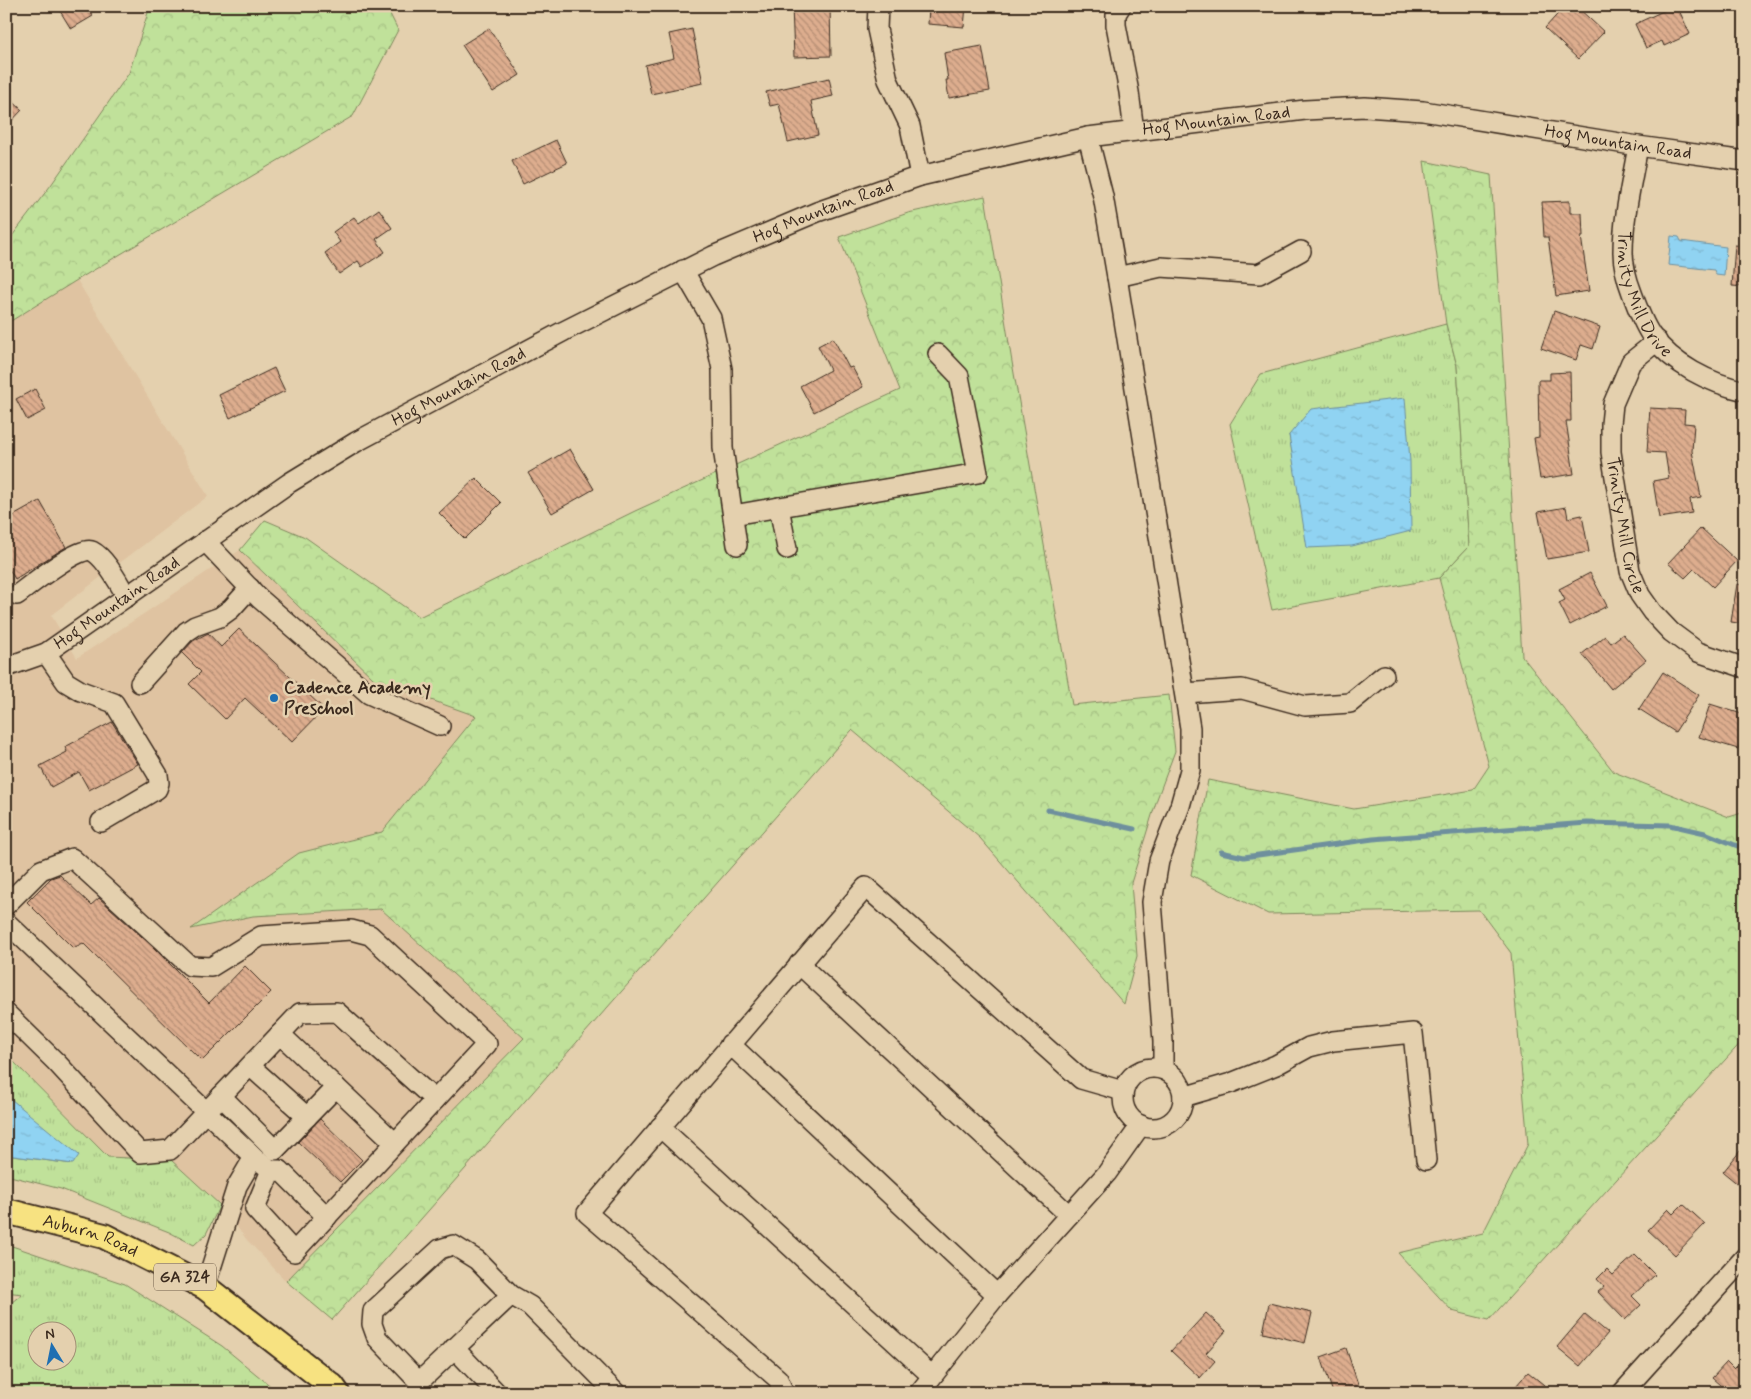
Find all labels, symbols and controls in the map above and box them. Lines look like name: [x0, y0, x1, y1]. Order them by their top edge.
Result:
street label: Hog Mountain Road: [1141, 100, 1292, 142]
street label: Hog Mountain Road: [1543, 119, 1693, 165]
street label: Hog Mountain Road: [749, 174, 897, 250]
street label: Trinity Mill Drive: [1611, 230, 1677, 363]
street label: Hog Mountain Road: [388, 342, 530, 433]
street label: Trinity Mill Circle: [1600, 455, 1650, 598]
street label: Hog Mountain Road: [49, 551, 185, 656]
place label: Cadence Academy Preschool: [284, 676, 431, 721]
marker: Cadence Academy Preschool: [268, 692, 280, 704]
street label: Auburn Road: [40, 1209, 142, 1263]
road number: GA 324: [154, 1264, 216, 1290]
north arrow: [28, 1322, 78, 1372]
text: N: [44, 1325, 56, 1344]

